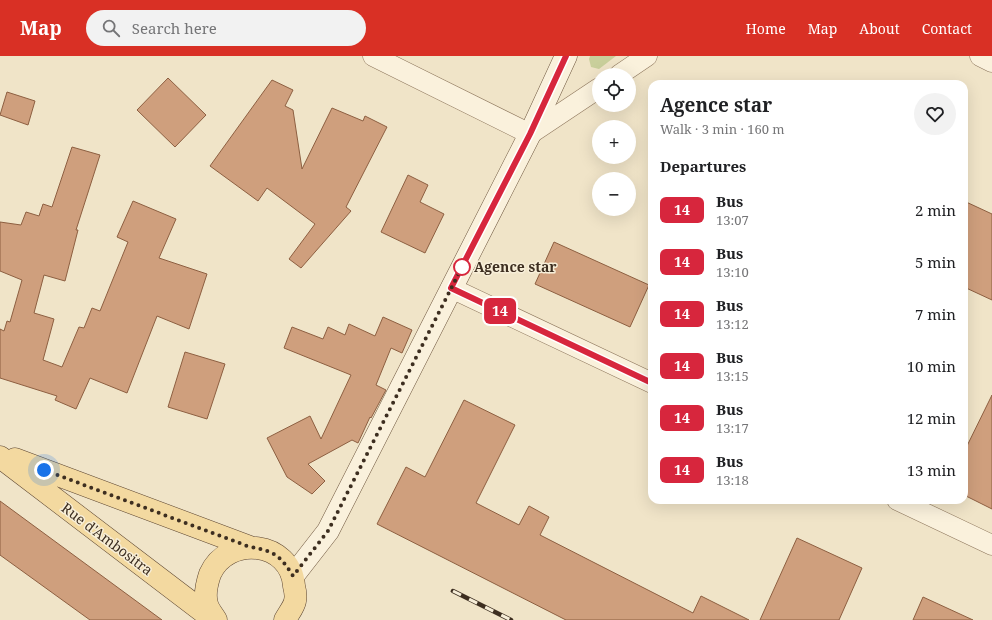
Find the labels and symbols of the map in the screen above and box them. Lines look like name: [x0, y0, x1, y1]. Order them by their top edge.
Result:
place label: Agence star: [474, 257, 557, 276]
marker: Agence star: [453, 258, 471, 276]
line badge: 14: [482, 298, 518, 324]
your location: [34, 460, 54, 480]
street label: Rue d'Ambositra: [58, 498, 157, 579]

